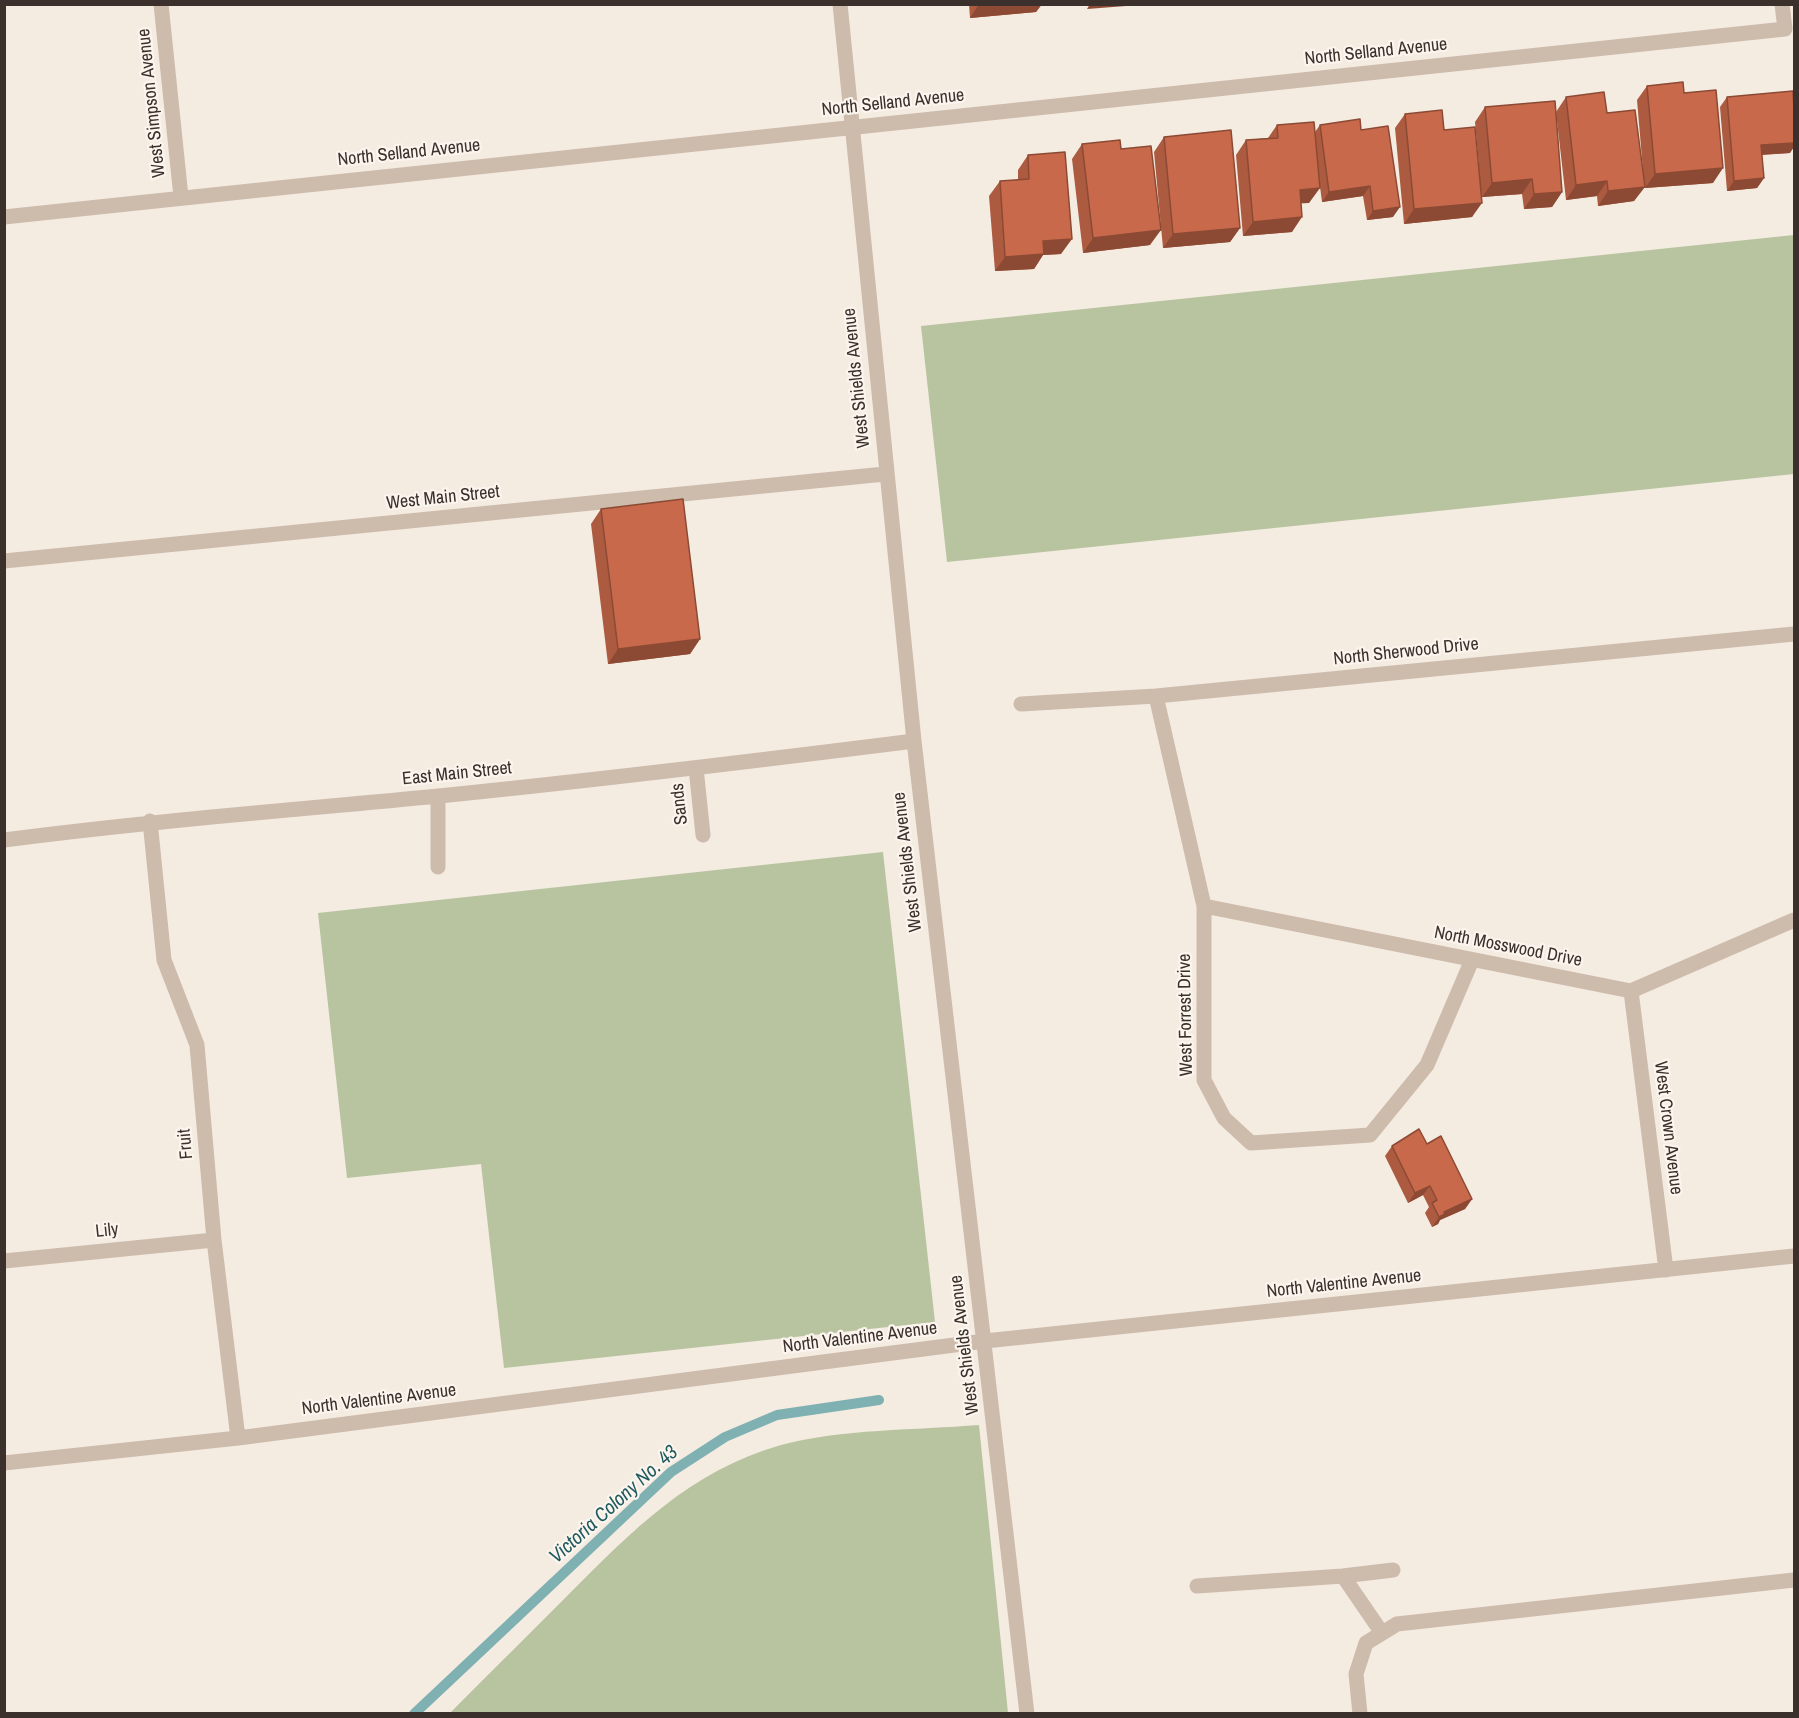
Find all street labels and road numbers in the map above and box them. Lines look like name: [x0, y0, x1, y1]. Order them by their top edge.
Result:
street label: West Simpson Avenue: [133, 27, 171, 179]
street label: North Selland Avenue: [1304, 34, 1448, 70]
street label: North Selland Avenue: [821, 85, 965, 121]
street label: North Selland Avenue: [337, 135, 481, 171]
street label: West Shields Avenue: [839, 307, 875, 449]
street label: West Main Street: [385, 481, 501, 515]
street label: North Sherwood Drive: [1332, 634, 1480, 670]
street label: East Main Street: [401, 758, 513, 790]
street label: Sands: [667, 782, 693, 826]
street label: West Shields Avenue: [889, 791, 927, 933]
street label: North Mosswood Drive: [1432, 922, 1584, 972]
street label: West Forrest Drive: [1174, 953, 1198, 1077]
street label: West Crown Avenue: [1649, 1060, 1687, 1196]
street label: Fruit: [174, 1128, 198, 1160]
street label: Lily: [94, 1219, 120, 1243]
street label: North Valentine Avenue: [1266, 1265, 1422, 1303]
street label: West Shields Avenue: [946, 1274, 984, 1416]
street label: North Valentine Avenue: [782, 1318, 938, 1358]
street label: North Valentine Avenue: [301, 1380, 457, 1420]

